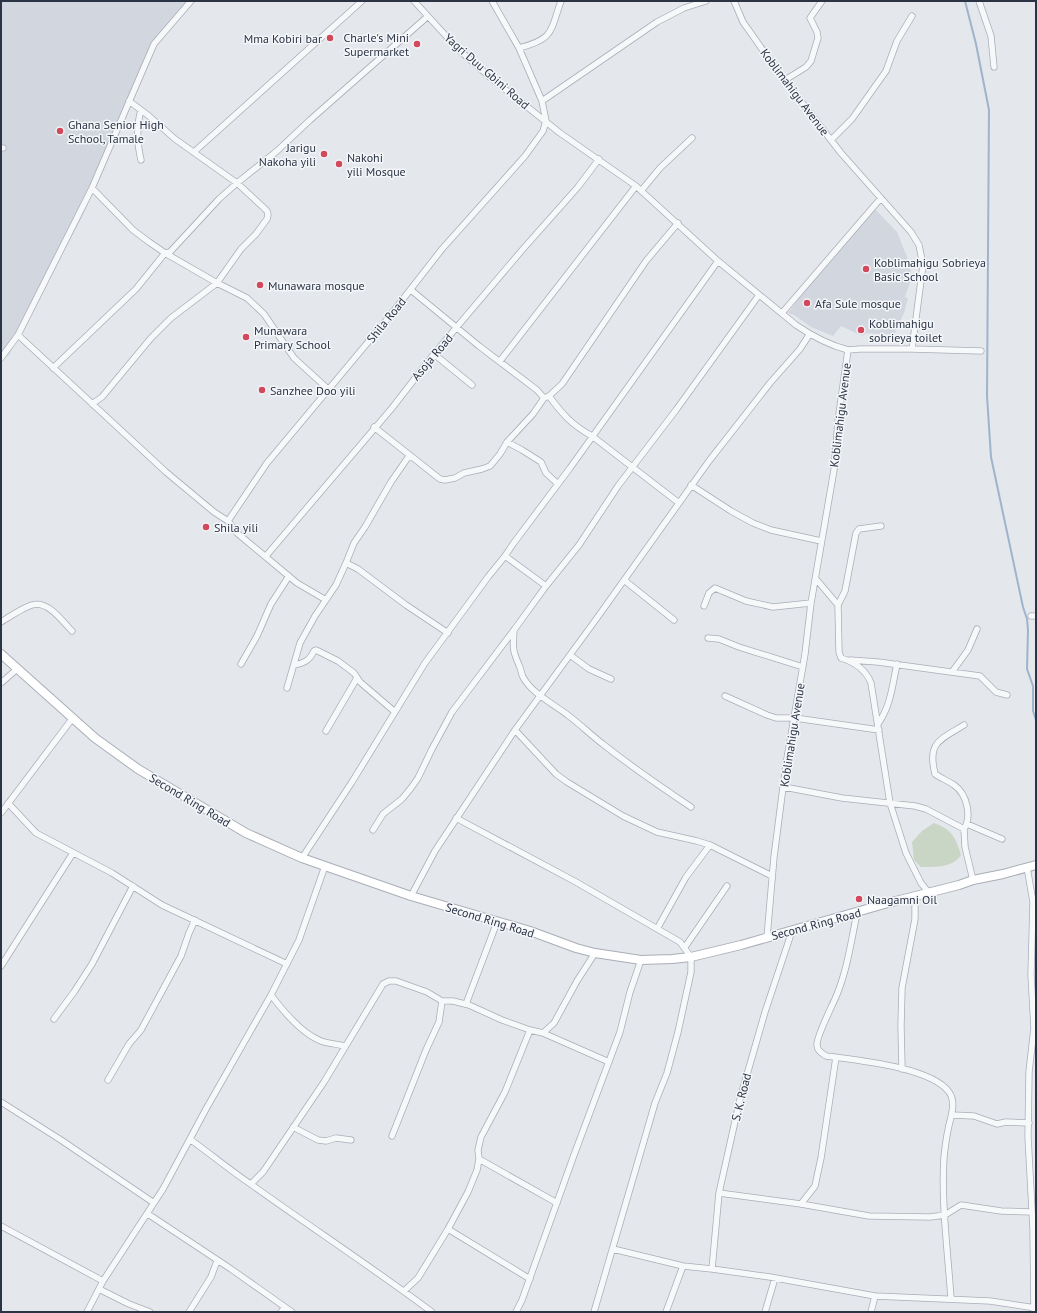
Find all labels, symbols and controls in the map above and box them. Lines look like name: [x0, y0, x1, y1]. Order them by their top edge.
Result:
place label: Charle's Mini Supermarket: [343, 30, 409, 59]
street label: Yagri Duu Gbini Road: [441, 30, 533, 112]
place label: Mma Kobiri bar: [244, 31, 322, 46]
marker: Mma Kobiri bar: [325, 33, 335, 43]
marker: Charle's Mini Supermarket: [412, 39, 422, 49]
street label: Koblimahigu Avenue: [757, 46, 833, 138]
place label: Ghana Senior High School, Tamale: [68, 117, 164, 146]
marker: Ghana Senior High School, Tamale: [55, 126, 65, 136]
place label: Jarigu Nakoha yili: [259, 140, 316, 169]
marker: Jarigu Nakoha yili: [319, 149, 329, 159]
place label: Nakohi yili Mosque: [347, 150, 406, 179]
marker: Nakohi yili Mosque: [334, 159, 344, 169]
place label: Koblimahigu Sobrieya Basic School: [874, 255, 986, 284]
marker: Koblimahigu Sobrieya Basic School: [861, 264, 871, 274]
place label: Munawara mosque: [268, 278, 365, 293]
marker: Munawara mosque: [255, 280, 265, 290]
street label: Shila Road: [363, 294, 409, 346]
place label: Afa Sule mosque: [815, 296, 901, 311]
marker: Afa Sule mosque: [802, 298, 812, 308]
place label: Koblimahigu sobrieya toilet: [869, 316, 942, 345]
place label: Munawara Primary School: [254, 323, 331, 352]
marker: Koblimahigu sobrieya toilet: [856, 325, 866, 335]
street label: Asoja Road: [408, 331, 456, 383]
marker: Munawara Primary School: [241, 332, 251, 342]
street label: Koblimahigu Avenue: [826, 362, 854, 468]
place label: Sanzhee Doo yili: [270, 383, 355, 398]
marker: Sanzhee Doo yili: [257, 385, 267, 395]
place label: Shila yili: [214, 520, 258, 535]
marker: Shila yili: [201, 522, 211, 532]
street label: Koblimahigu Avenue: [776, 682, 808, 788]
street label: Second Ring Road: [147, 770, 233, 830]
place label: Naagamni Oil: [867, 892, 938, 907]
marker: Naagamni Oil: [854, 894, 864, 904]
street label: Second Ring Road: [444, 899, 536, 941]
street label: Second Ring Road: [770, 905, 862, 943]
street label: S. K. Road: [728, 1072, 754, 1122]

